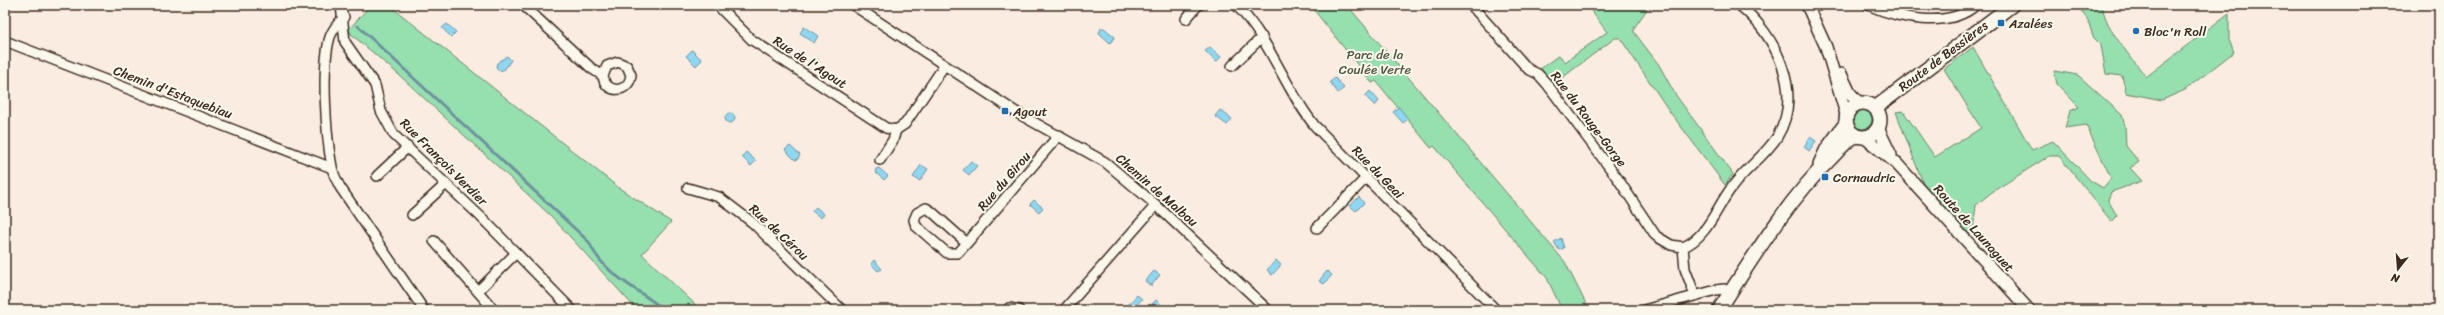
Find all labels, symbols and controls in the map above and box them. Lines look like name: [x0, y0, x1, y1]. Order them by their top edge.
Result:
place label: Azalées: [2008, 12, 2053, 35]
street label: Route de Bessières: [1893, 14, 1993, 98]
marker: Azalées: [1996, 18, 2006, 28]
place label: Bloc'n Roll: [2144, 20, 2207, 43]
marker: Bloc'n Roll: [2131, 26, 2141, 36]
street label: Rue de l'Agout: [768, 29, 852, 95]
park label: Parc de la Coulée Verte: [1339, 43, 1411, 81]
street label: Chemin d'Estaquebiau: [110, 59, 236, 125]
street label: Rue du Rouge-Gorge: [1545, 66, 1633, 172]
place label: Agout: [1012, 100, 1048, 123]
marker: Agout: [1000, 106, 1010, 116]
street label: Rue François Verdier: [395, 113, 494, 212]
street label: Rue du Geai: [1346, 140, 1410, 204]
street label: Rue du Girou: [971, 146, 1037, 216]
street label: Chemin de Malbou: [1110, 147, 1204, 233]
place label: Cornaudric: [1833, 166, 1896, 189]
marker: Cornaudric: [1820, 172, 1830, 182]
street label: Route de Launaguet: [1928, 179, 2020, 278]
street label: Rue de Cérou: [744, 198, 814, 266]
north arrow: [2378, 249, 2418, 289]
text: N: [2388, 268, 2403, 289]

